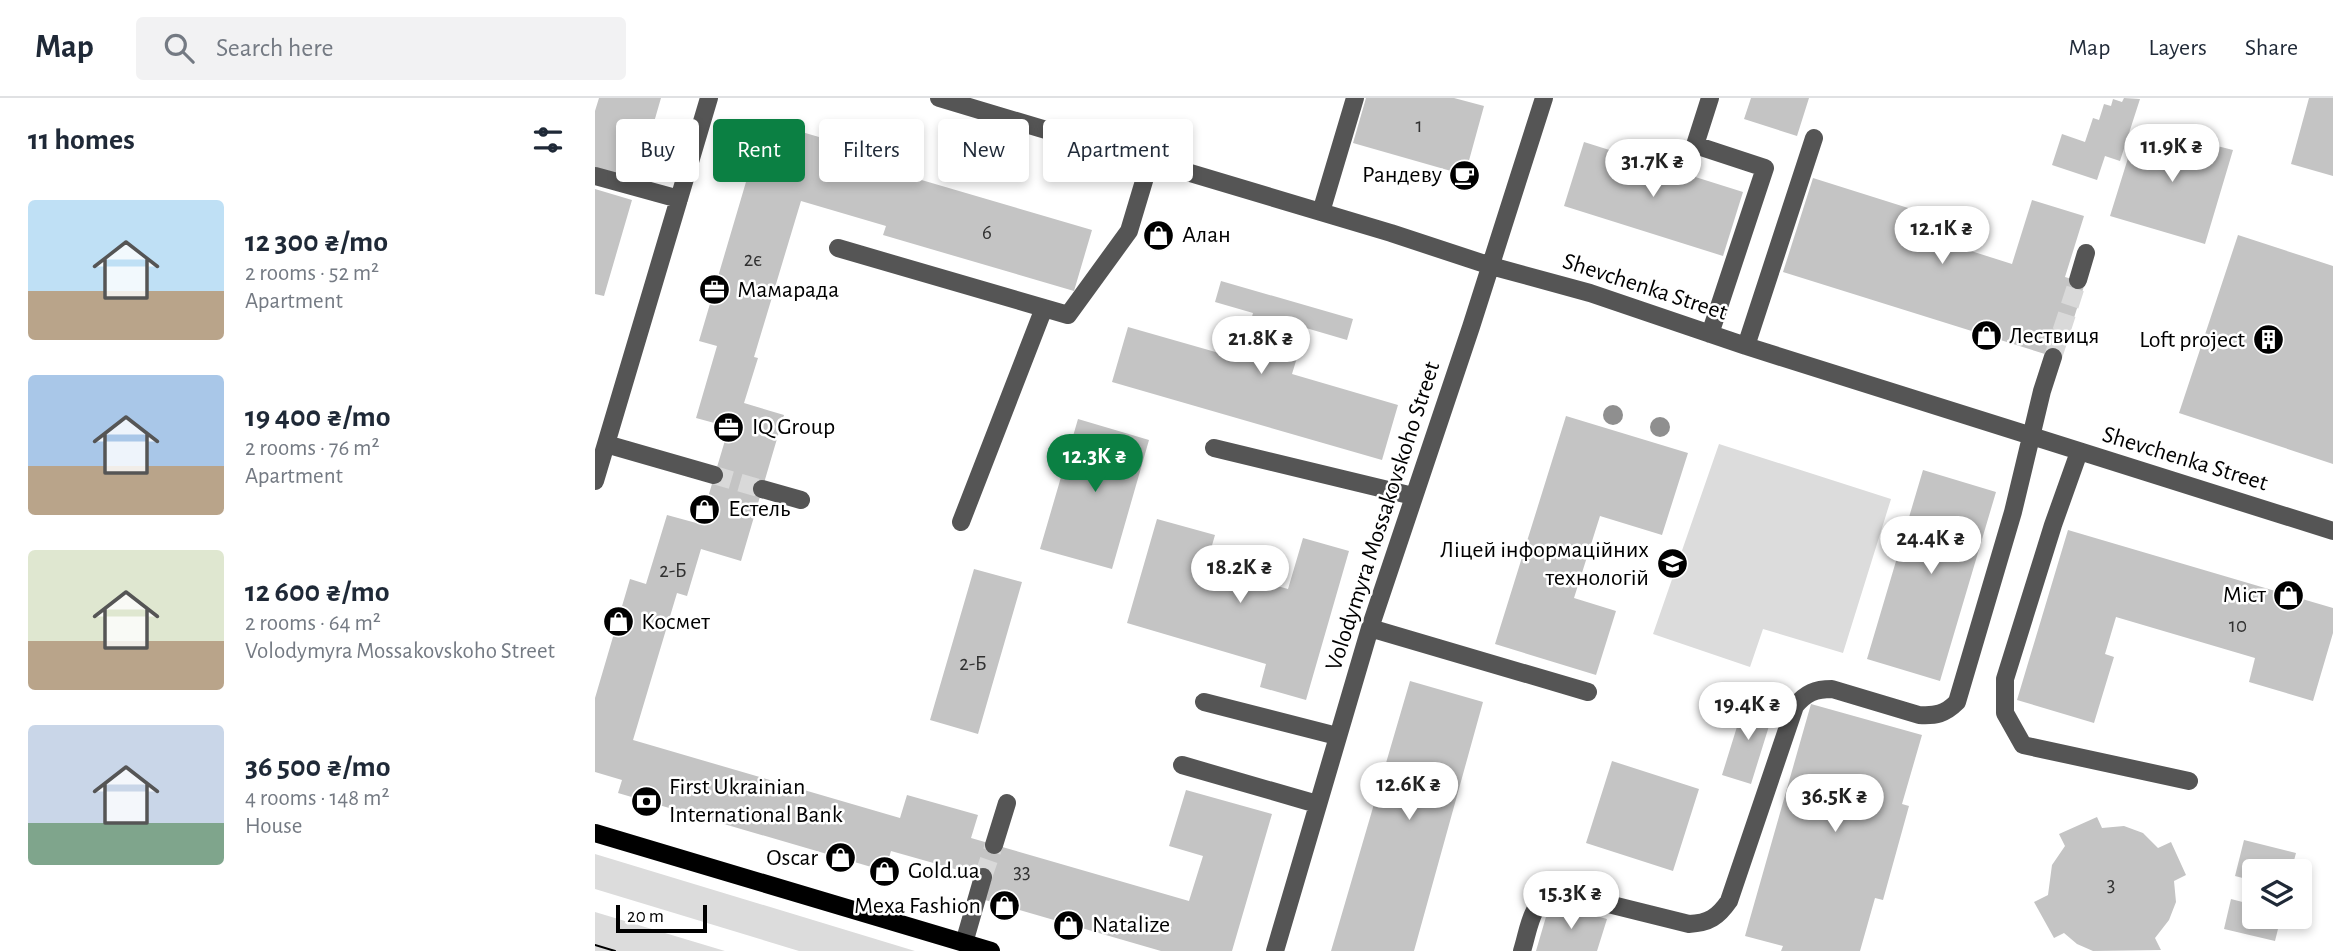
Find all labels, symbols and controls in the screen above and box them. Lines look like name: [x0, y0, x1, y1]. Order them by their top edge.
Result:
search box: [136, 17, 626, 80]
icon: search: [160, 29, 198, 67]
text: Map: [35, 31, 94, 64]
text: Search here: [216, 35, 334, 61]
text: Map: [2068, 36, 2110, 60]
text: Layers: [2148, 36, 2207, 60]
text: Share: [2245, 36, 2298, 60]
house number: 1: [1415, 115, 1423, 136]
chip: Buy: [616, 119, 699, 182]
chip: Rent: [713, 119, 805, 182]
chip: Filters: [819, 119, 924, 182]
chip: New: [938, 119, 1029, 182]
chip: Apartment: [1043, 119, 1193, 182]
icon: filters: [529, 121, 567, 159]
text: 11 homes: [28, 125, 135, 155]
pin: 11.9K ₴: [2107, 125, 2237, 184]
text: 11.9K ₴: [2140, 135, 2204, 158]
pin: 31.7K ₴: [1588, 140, 1718, 199]
text: 31.7K ₴: [1621, 150, 1685, 173]
cafe icon: Рандеву: [1448, 158, 1482, 192]
place label: Рандеву: [1362, 163, 1443, 187]
pin: 12.1K ₴: [1877, 206, 2007, 266]
text: 12.1K ₴: [1911, 217, 1973, 240]
shop icon: Алан: [1142, 218, 1176, 252]
house number: 6: [982, 222, 992, 243]
place label: Алан: [1182, 223, 1231, 247]
text: 12 300 ₴/mo: [245, 227, 388, 257]
icon: home: [84, 228, 168, 312]
house number: 2є: [744, 249, 762, 270]
street label: Shevchenka Street: [1560, 249, 1731, 325]
text: 2 rooms · 52 m²: [245, 262, 379, 285]
office icon: Мамарада: [697, 273, 731, 307]
place label: Мамарада: [737, 278, 839, 302]
text: Apartment: [245, 290, 343, 313]
pin: 21.8K ₴: [1196, 316, 1326, 376]
shop icon: Лествиця: [1969, 319, 2003, 353]
building icon: Loft project: [2251, 323, 2285, 357]
place label: Лествиця: [2009, 324, 2099, 348]
text: 21.8K ₴: [1228, 327, 1294, 350]
place label: Loft project: [2139, 328, 2245, 352]
street label: Volodymyra Mossakovskoho Street: [1322, 358, 1444, 673]
text: 19 400 ₴/mo: [245, 402, 391, 432]
icon: home: [84, 403, 168, 487]
office icon: IQ Group: [712, 410, 746, 444]
place label: IQ Group: [752, 415, 835, 439]
street label: Shevchenka Street: [2099, 422, 2271, 496]
pin: 12.3K ₴: [1030, 434, 1160, 494]
text: 2 rooms · 76 m²: [245, 437, 379, 460]
text: 12.3K ₴: [1063, 445, 1127, 468]
text: Apartment: [245, 465, 343, 488]
shop icon: Естель: [688, 492, 722, 526]
place label: Естель: [728, 497, 790, 521]
pin: 24.4K ₴: [1866, 517, 1996, 576]
text: 24.4K ₴: [1896, 527, 1966, 550]
place label: Ліцей інформаційних технологій: [1440, 538, 1649, 590]
pin: 18.2K ₴: [1175, 546, 1305, 605]
school or university icon: Ліцей інформаційних технологій: [1655, 547, 1689, 581]
text: 18.2K ₴: [1207, 556, 1273, 579]
house number: 2-Б: [659, 560, 687, 581]
text: 12 600 ₴/mo: [245, 577, 390, 607]
icon: home: [84, 578, 168, 662]
shop icon: Міст: [2272, 578, 2306, 612]
place label: Міст: [2222, 583, 2266, 607]
shop icon: Космет: [601, 605, 635, 639]
place label: Космет: [641, 610, 710, 634]
text: 2 rooms · 64 m²: [245, 612, 381, 635]
house number: 10: [2229, 615, 2247, 636]
text: Volodymyra Mossakovskoho Street: [245, 640, 555, 663]
house number: 2-Б: [959, 653, 987, 674]
pin: 19.4K ₴: [1683, 682, 1813, 742]
text: 19.4K ₴: [1715, 693, 1781, 716]
text: 36 500 ₴/mo: [245, 752, 391, 782]
icon: home: [84, 753, 168, 837]
pin: 12.6K ₴: [1344, 762, 1474, 822]
text: 12.6K ₴: [1376, 773, 1442, 796]
pin: 36.5K ₴: [1770, 774, 1900, 834]
place label: First Ukrainian International Bank: [669, 775, 843, 827]
bank icon: First Ukrainian International Bank: [629, 784, 663, 818]
text: 36.5K ₴: [1802, 785, 1868, 808]
text: 4 rooms · 148 m²: [245, 787, 390, 810]
text: House: [245, 815, 302, 838]
shop icon: Oscar: [824, 841, 858, 875]
place label: Oscar: [766, 846, 818, 870]
shop icon: Gold.ua: [868, 854, 902, 888]
place label: Gold.ua: [908, 859, 980, 883]
map controls: [2242, 859, 2312, 929]
button: layers: [2242, 859, 2312, 929]
house number: 33: [1013, 861, 1031, 882]
pin: 15.3K ₴: [1506, 872, 1636, 931]
house number: 3: [2107, 874, 2115, 895]
text: 15.3K ₴: [1539, 882, 1603, 905]
shop icon: Меха Fashion: [987, 889, 1021, 923]
place label: Меха Fashion: [854, 894, 981, 918]
scale bar: [616, 902, 707, 934]
text: 20 m: [627, 907, 664, 926]
shop icon: Natalize: [1052, 908, 1086, 942]
place label: Natalize: [1092, 913, 1170, 937]

